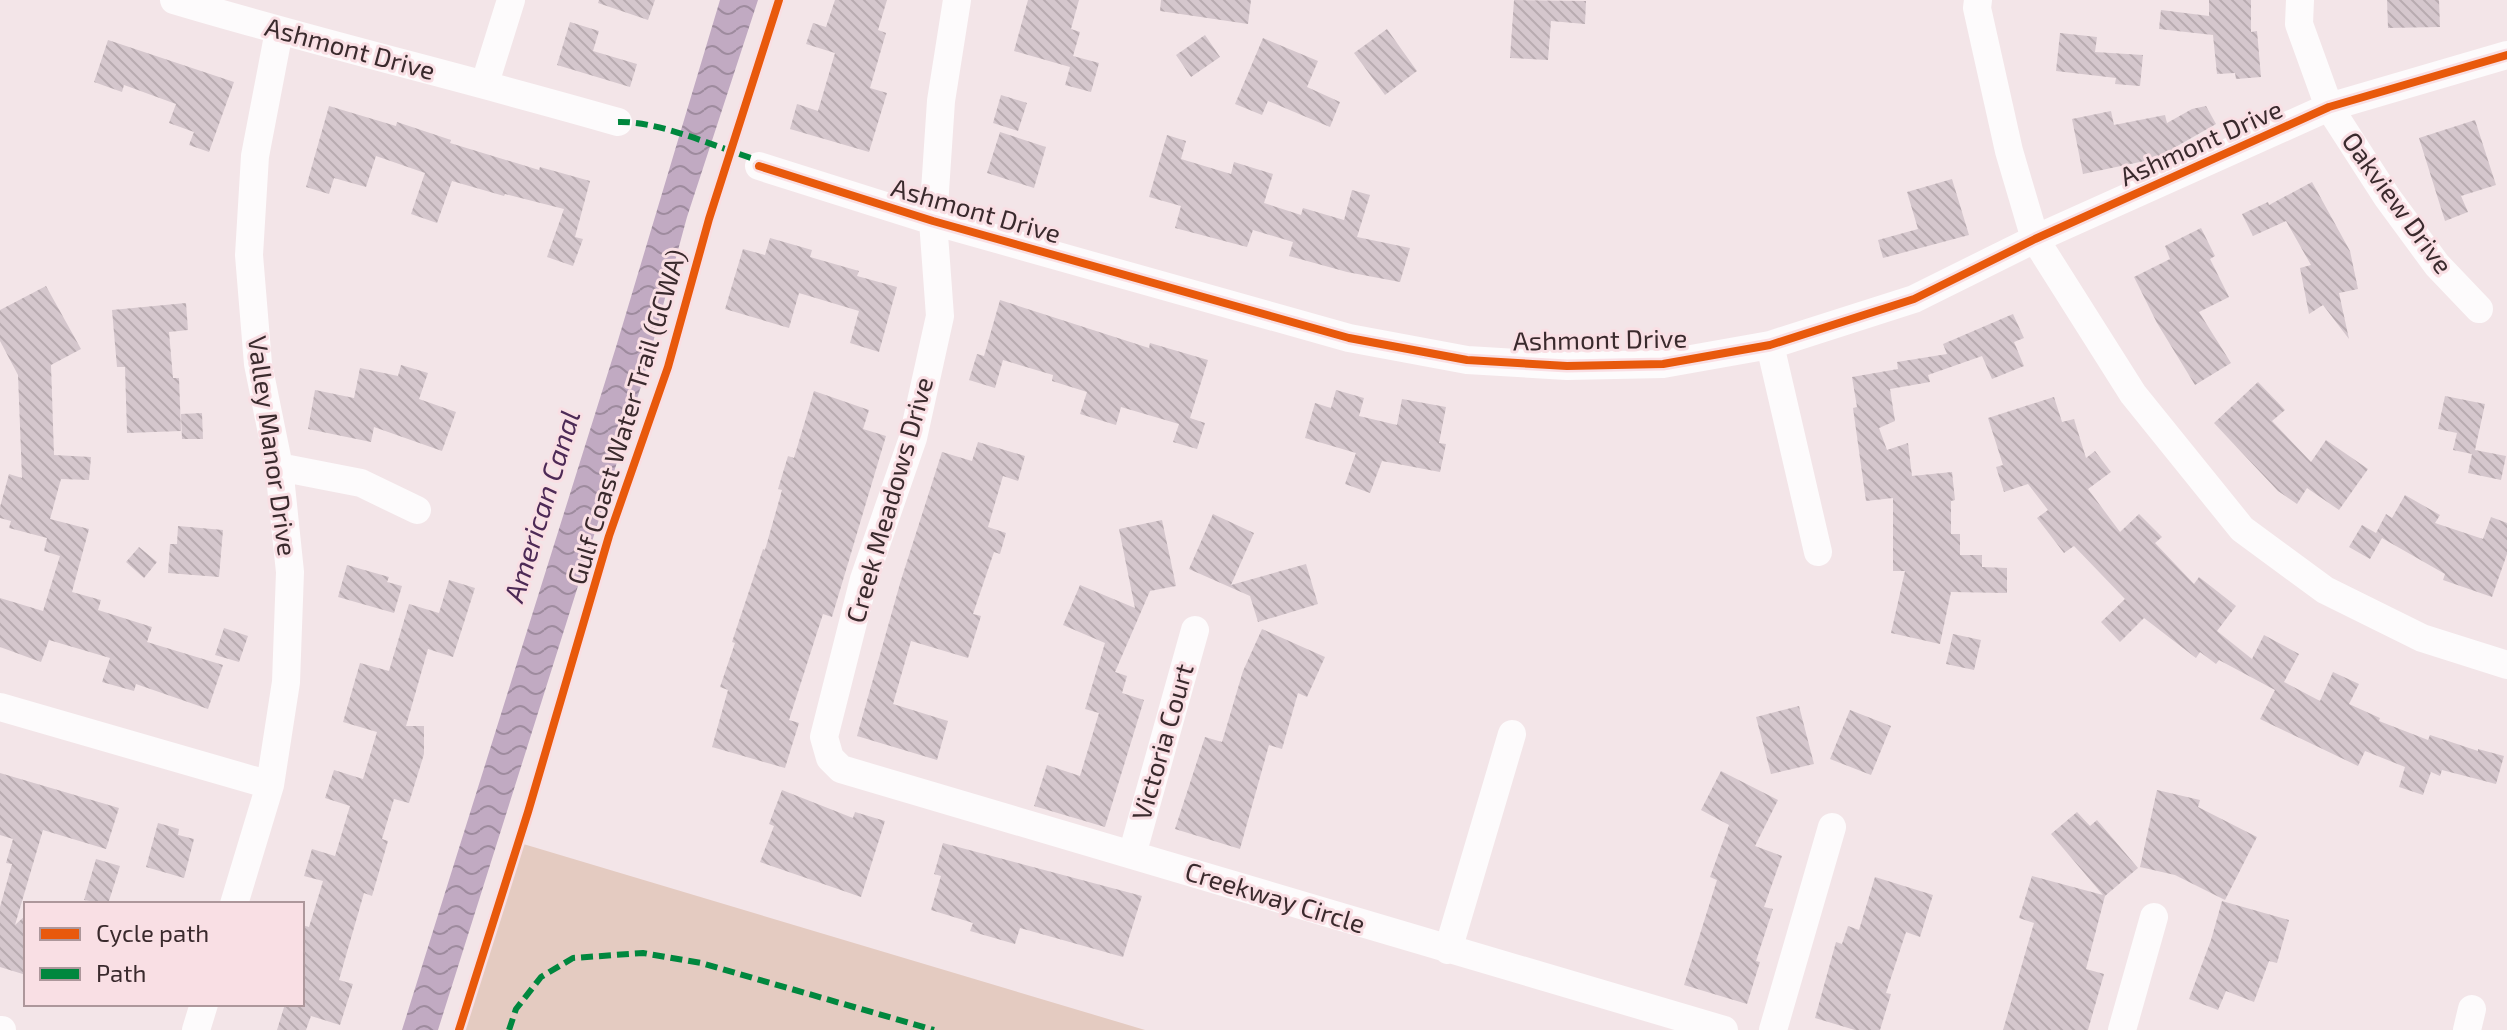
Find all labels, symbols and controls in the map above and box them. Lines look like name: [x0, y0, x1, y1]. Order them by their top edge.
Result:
street label: Ashmont Drive: [262, 10, 439, 85]
street label: Ashmont Drive: [2114, 92, 2286, 191]
street label: Oakview Drive: [2336, 125, 2460, 279]
street label: Ashmont Drive: [888, 171, 1065, 249]
street label: Gulf Coast Water Trail (GCWA): [560, 245, 691, 588]
street label: Ashmont Drive: [1512, 321, 1688, 356]
street label: Valley Manor Drive: [243, 334, 304, 558]
street label: Creek Meadows Drive: [839, 373, 939, 626]
water label: American Canal: [495, 406, 586, 607]
street label: Victoria Court: [1124, 660, 1199, 823]
street label: Creekway Circle: [1182, 854, 1369, 939]
legend: [24, 902, 304, 1006]
text: Cycle path: [96, 918, 209, 947]
text: Path: [96, 958, 146, 987]

